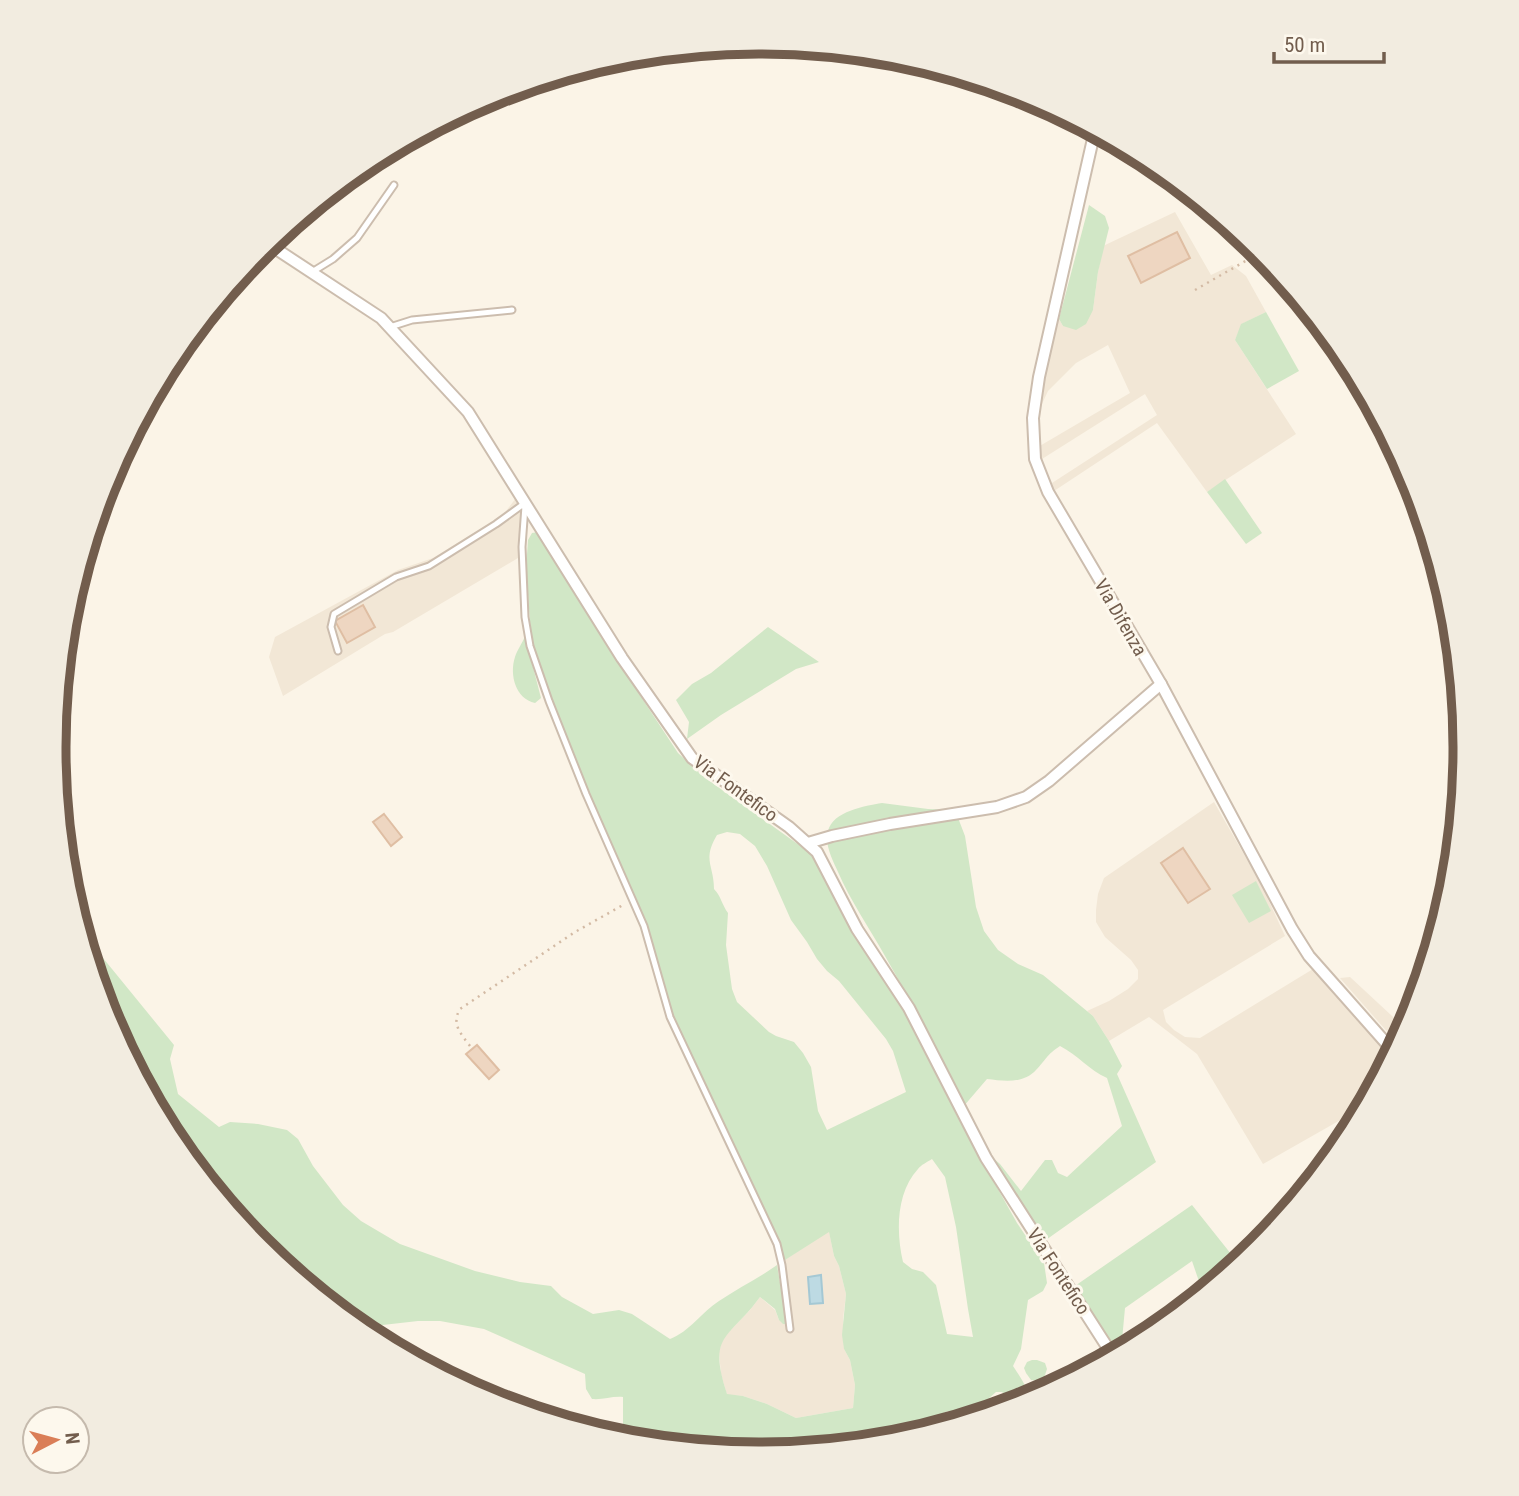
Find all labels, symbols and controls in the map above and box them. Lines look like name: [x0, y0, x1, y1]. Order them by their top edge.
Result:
scale bar: [1274, 21, 1384, 65]
text: 50 m: [1284, 33, 1325, 57]
street label: Via Difenza: [1089, 575, 1152, 660]
street label: Via Fontefico: [689, 750, 782, 827]
street label: Via Fontefico: [1022, 1224, 1095, 1319]
north arrow: [21, 1405, 91, 1475]
text: N: [60, 1431, 84, 1445]

